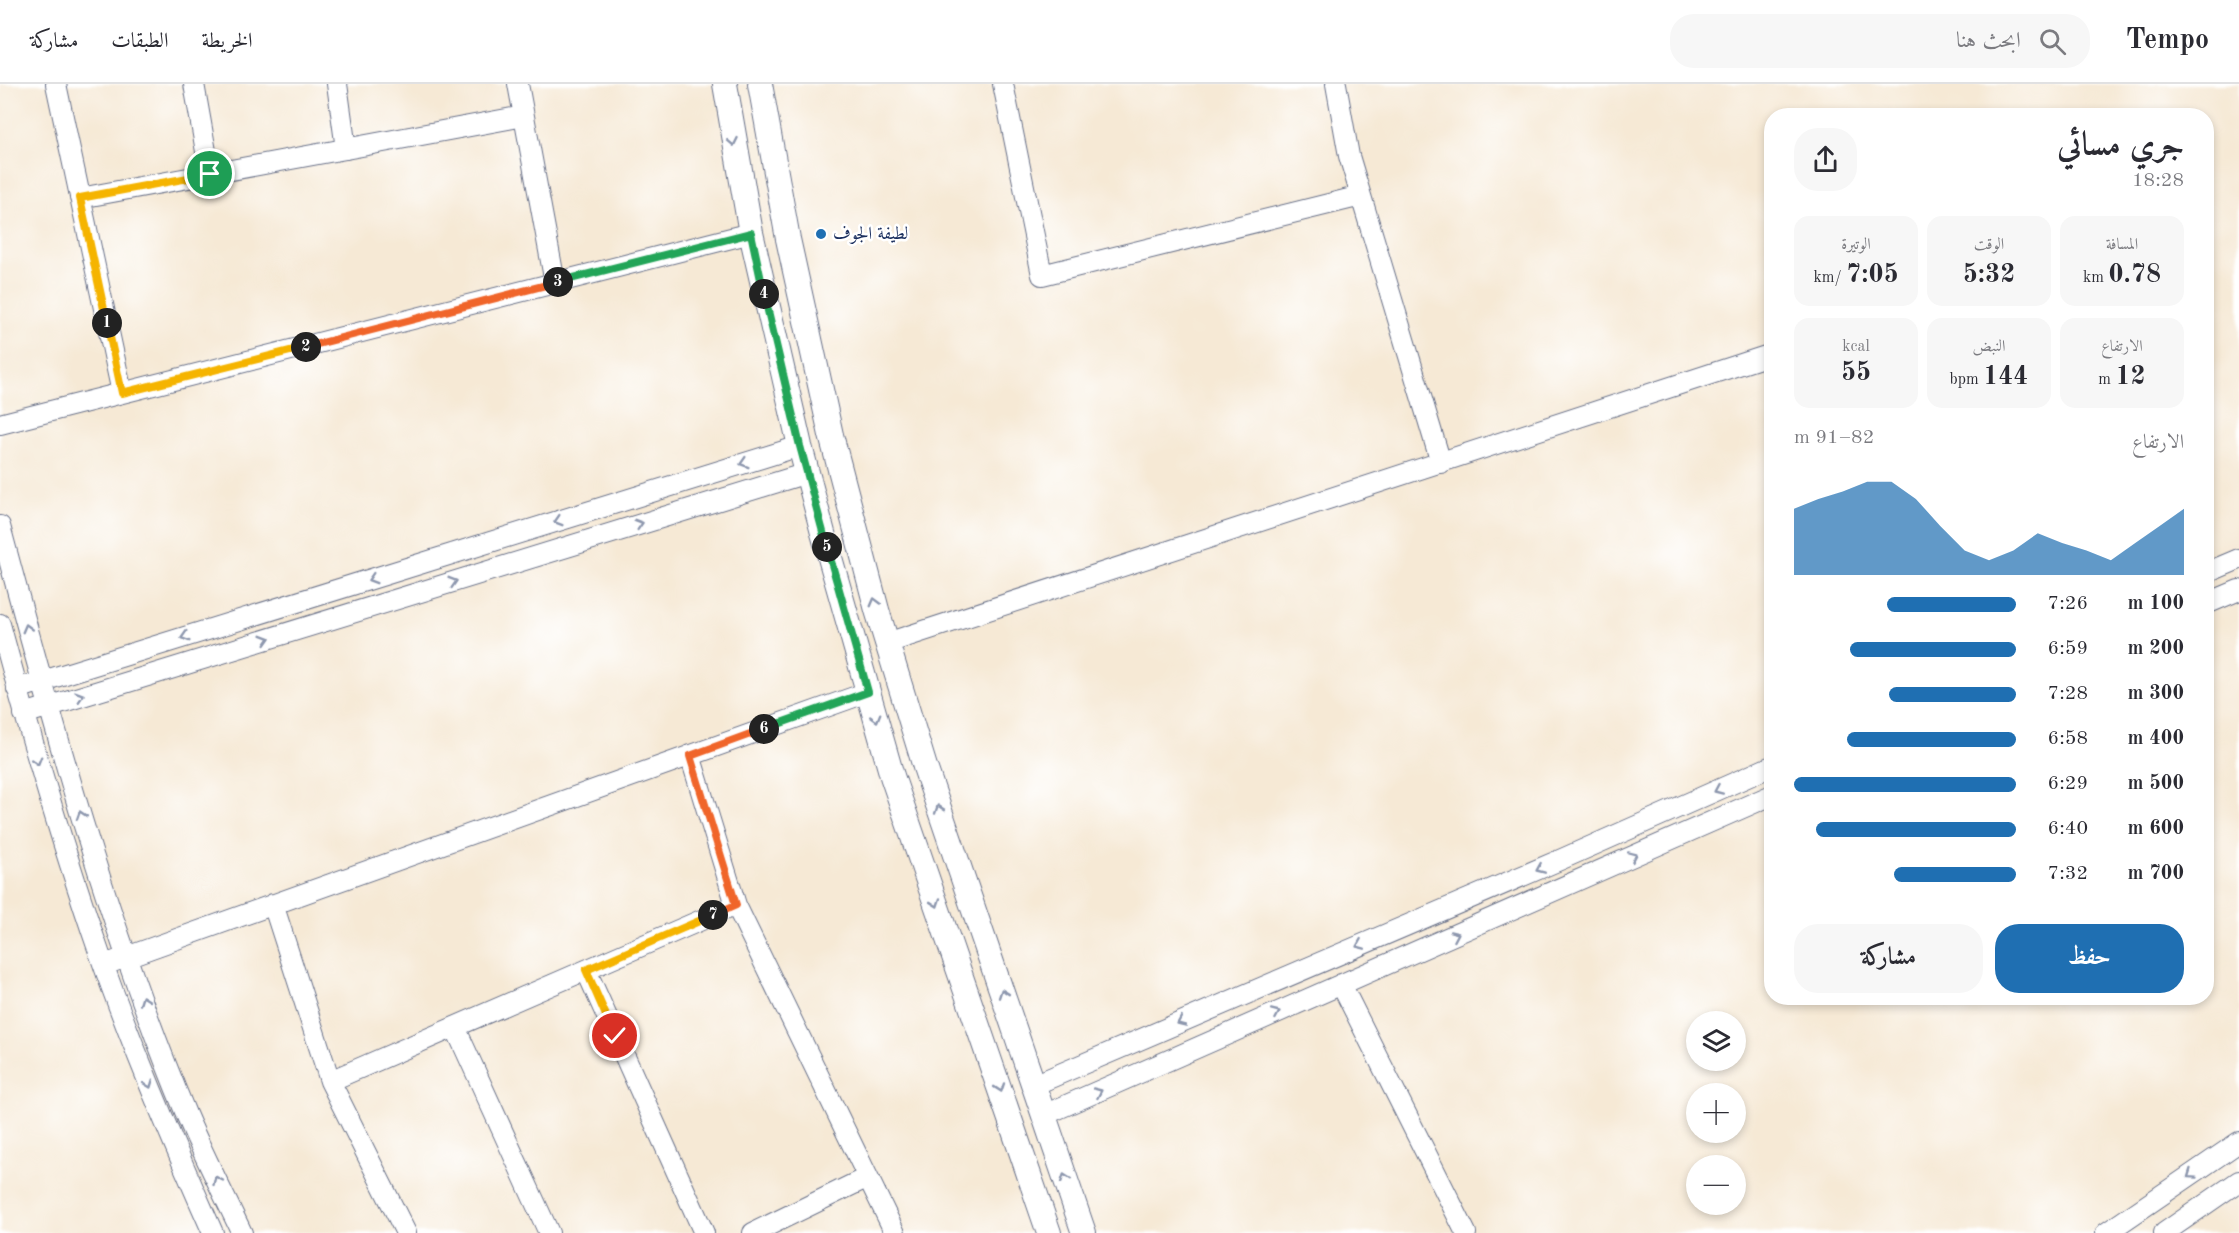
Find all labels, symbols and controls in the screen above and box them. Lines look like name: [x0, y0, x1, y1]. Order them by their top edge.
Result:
search box: [1670, 14, 2090, 68]
icon: search: [2036, 25, 2069, 58]
text: Tempo: [2126, 27, 2209, 55]
text: ابحث هنا: [1956, 30, 2021, 52]
text: مشاركة: [30, 31, 78, 52]
text: الطبقات: [111, 31, 168, 52]
text: الخريطة: [201, 31, 253, 52]
button: share: [1794, 128, 1857, 191]
text: جري مسائي: [2057, 130, 2184, 163]
one-way arrow: [726, 137, 739, 147]
pin: [184, 148, 235, 199]
icon: arrive: [193, 157, 226, 190]
text: 18:28: [2132, 171, 2184, 191]
place label: لطيفة الجوف: [833, 225, 908, 244]
marker: لطيفة الجوف: [814, 227, 828, 241]
text: الوتيرة: [1841, 237, 1871, 253]
text: الوقت: [1974, 237, 2004, 253]
text: المسافة: [2106, 237, 2138, 253]
text: 7:05: [1846, 262, 1899, 288]
text: 5:32: [1963, 262, 2015, 288]
text: 0.78: [2108, 262, 2161, 288]
pin: 3: [543, 267, 573, 297]
text: /km: [1813, 270, 1846, 286]
text: km: [2083, 270, 2108, 286]
text: 3: [553, 274, 563, 290]
pin: 4: [749, 279, 779, 309]
text: 4: [759, 286, 769, 302]
pin: 1: [92, 308, 122, 338]
text: 1: [102, 315, 112, 331]
pin: 2: [291, 332, 321, 362]
text: 2: [301, 339, 311, 355]
text: kcal: [1842, 339, 1870, 355]
text: النبض: [1973, 339, 2005, 355]
text: الارتفاع: [2101, 339, 2143, 355]
text: 55: [1841, 360, 1871, 386]
text: 144: [1983, 364, 2028, 390]
text: 12: [2116, 364, 2146, 390]
text: bpm: [1950, 372, 1983, 388]
text: m: [2098, 372, 2116, 388]
text: 82–91 m: [1794, 428, 1874, 448]
text: الارتفاع: [2132, 433, 2184, 453]
one-way arrow: [739, 456, 750, 468]
one-way arrow: [553, 514, 564, 526]
one-way arrow: [633, 519, 644, 531]
pin: 5: [812, 532, 842, 562]
text: 5: [822, 539, 832, 555]
one-way arrow: [367, 572, 378, 584]
one-way arrow: [447, 577, 458, 589]
text: 7:26: [2048, 594, 2088, 614]
text: 100 m: [2128, 594, 2184, 614]
one-way arrow: [870, 597, 882, 608]
one-way arrow: [22, 623, 34, 633]
one-way arrow: [180, 629, 191, 642]
one-way arrow: [260, 634, 271, 646]
text: 6:59: [2048, 639, 2088, 659]
text: 200 m: [2128, 639, 2184, 659]
text: 7:28: [2048, 684, 2088, 704]
text: 300 m: [2128, 684, 2184, 704]
one-way arrow: [74, 691, 85, 704]
one-way arrow: [869, 712, 881, 723]
pin: 6: [749, 714, 779, 744]
text: 6: [759, 721, 769, 737]
text: 6:58: [2048, 729, 2088, 749]
text: 400 m: [2128, 729, 2184, 749]
one-way arrow: [30, 755, 42, 766]
text: 6:29: [2048, 774, 2088, 794]
text: 500 m: [2128, 774, 2184, 794]
one-way arrow: [1713, 782, 1724, 794]
one-way arrow: [934, 804, 947, 814]
one-way arrow: [75, 810, 88, 821]
text: 6:40: [2048, 819, 2088, 839]
text: 600 m: [2128, 819, 2184, 839]
one-way arrow: [1627, 851, 1638, 863]
one-way arrow: [1535, 861, 1546, 873]
text: 7:32: [2048, 864, 2088, 884]
text: 700 m: [2128, 864, 2184, 884]
one-way arrow: [929, 898, 942, 908]
pin: 7: [698, 900, 728, 930]
text: 7: [708, 907, 718, 923]
button: مشاركة: [1794, 924, 1983, 993]
button: حفظ: [1995, 924, 2184, 993]
one-way arrow: [1448, 930, 1459, 942]
one-way arrow: [1356, 938, 1367, 950]
one-way arrow: [998, 988, 1010, 999]
one-way arrow: [138, 995, 151, 1005]
one-way arrow: [1270, 1008, 1281, 1020]
pin: [589, 1010, 640, 1061]
map controls: [1686, 1011, 1746, 1215]
button: layers: [1686, 1011, 1746, 1071]
one-way arrow: [1177, 1015, 1188, 1027]
icon: check: [598, 1019, 631, 1052]
one-way arrow: [142, 1078, 154, 1089]
one-way arrow: [993, 1082, 1005, 1093]
button: +: [1686, 1083, 1746, 1143]
one-way arrow: [1091, 1087, 1102, 1099]
button: −: [1686, 1155, 1746, 1215]
one-way arrow: [2186, 1168, 2197, 1179]
one-way arrow: [1060, 1173, 1073, 1184]
one-way arrow: [213, 1176, 225, 1187]

